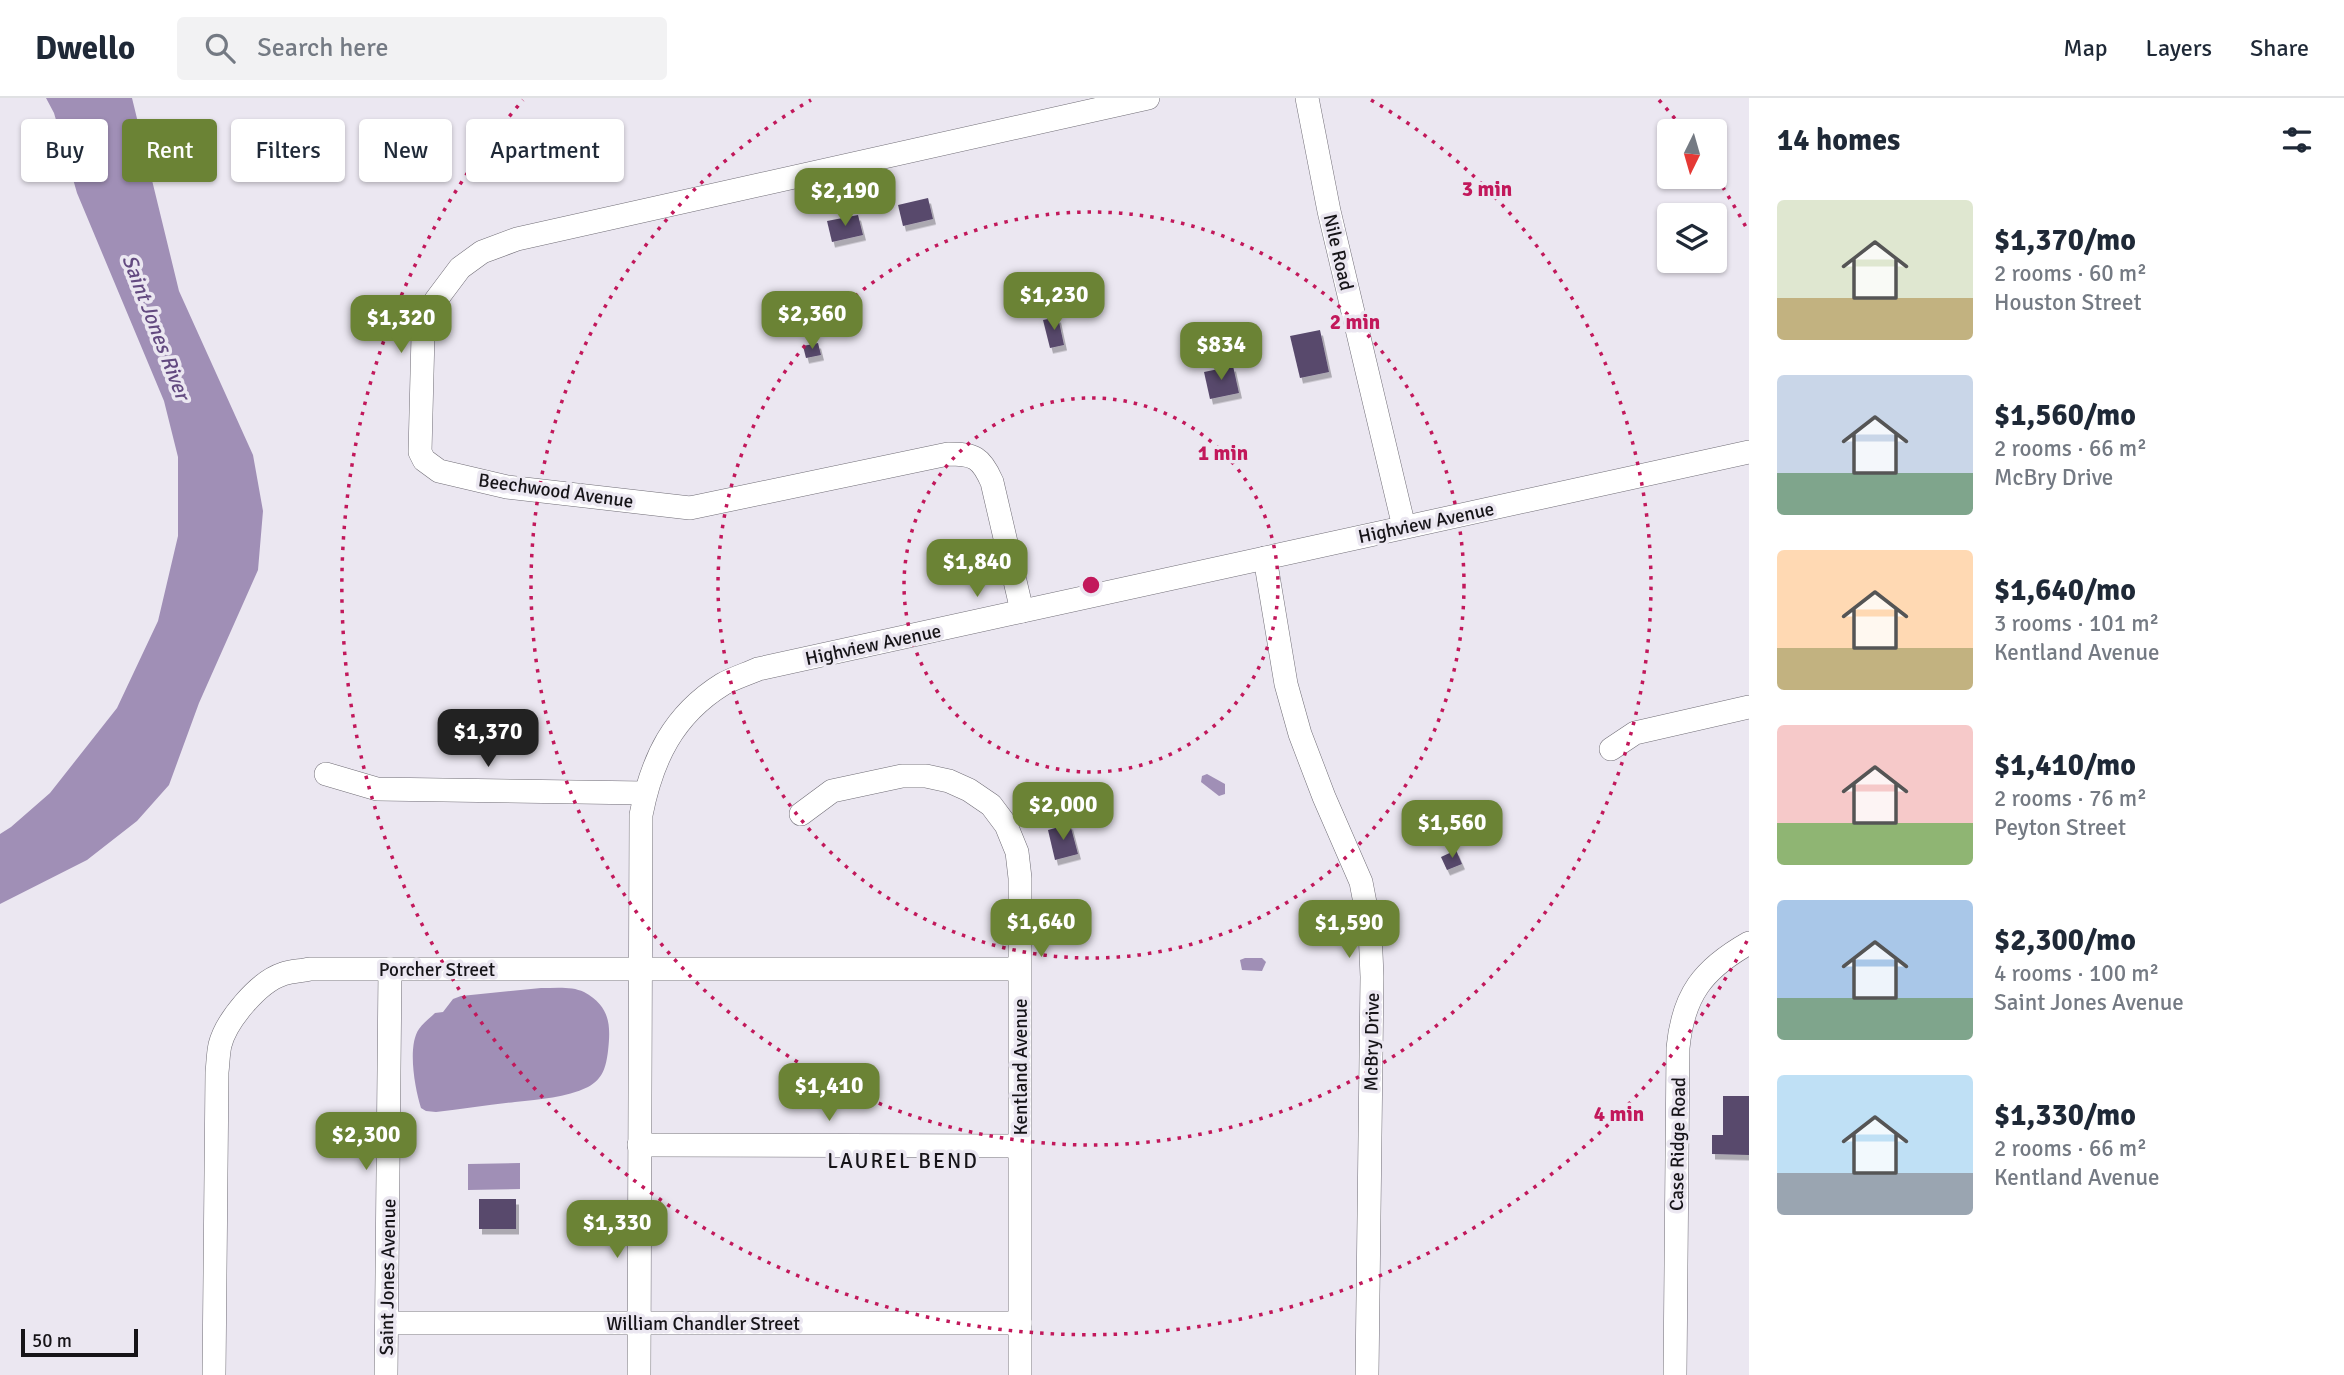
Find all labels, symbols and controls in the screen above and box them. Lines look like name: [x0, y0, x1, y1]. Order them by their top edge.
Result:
search box: [177, 17, 667, 80]
text: Dwello: [35, 28, 135, 69]
icon: search: [201, 29, 239, 67]
text: Search here: [257, 32, 388, 64]
text: Map: [2063, 33, 2108, 63]
text: Layers: [2146, 33, 2212, 63]
text: Share: [2250, 33, 2309, 63]
chip: Buy: [21, 119, 108, 182]
chip: Rent: [122, 119, 217, 182]
chip: Filters: [231, 119, 345, 182]
chip: New: [359, 119, 452, 182]
chip: Apartment: [466, 119, 624, 182]
north arrow: [1657, 119, 1727, 189]
map controls: [1657, 119, 1727, 273]
icon: filters: [2278, 121, 2316, 159]
text: 14 homes: [1777, 122, 1900, 159]
pin: $2,190: [788, 169, 902, 228]
text: $2,190: [811, 176, 879, 205]
text: 3 min: [1462, 176, 1512, 202]
button: layers: [1657, 203, 1727, 273]
street label: Nile Road: [1318, 212, 1358, 293]
text: $1,370/mo: [1994, 222, 2136, 259]
icon: home: [1833, 228, 1917, 312]
water label: Saint Jones River: [116, 251, 197, 406]
text: 2 rooms · 60 m²: [1994, 259, 2147, 288]
pin: $1,230: [997, 272, 1111, 332]
text: $1,230: [1020, 280, 1088, 309]
text: Houston Street: [1994, 288, 2141, 317]
pin: $2,360: [755, 292, 869, 351]
pin: $1,320: [344, 296, 458, 355]
text: $2,360: [778, 299, 846, 328]
text: $1,320: [367, 303, 435, 332]
text: 2 min: [1330, 309, 1380, 335]
pin: $834: [1180, 322, 1262, 382]
text: $834: [1196, 330, 1246, 359]
text: $1,560/mo: [1994, 397, 2136, 434]
icon: home: [1833, 403, 1917, 487]
text: 2 rooms · 66 m²: [1994, 434, 2147, 463]
text: 1 min: [1198, 440, 1248, 466]
text: McBry Drive: [1994, 463, 2113, 492]
street label: Beechwood Avenue: [477, 468, 635, 514]
street label: Highview Avenue: [1356, 497, 1496, 549]
pin: $1,840: [920, 540, 1034, 599]
text: $1,840: [943, 547, 1011, 576]
text: $1,640/mo: [1994, 572, 2136, 609]
centre of rings: [1079, 573, 1103, 597]
icon: home: [1833, 578, 1917, 662]
text: 3 rooms · 101 m²: [1994, 609, 2159, 638]
street label: Highview Avenue: [803, 619, 943, 671]
text: Kentland Avenue: [1994, 638, 2160, 667]
pin: $1,370: [431, 710, 545, 769]
text: $1,370: [454, 717, 522, 746]
text: $1,410/mo: [1994, 747, 2136, 784]
icon: home: [1833, 753, 1917, 837]
pin: $2,000: [1006, 782, 1120, 842]
text: 2 rooms · 76 m²: [1994, 784, 2147, 813]
text: $2,000: [1029, 790, 1097, 819]
pin: $1,560: [1395, 800, 1509, 860]
text: $1,560: [1418, 808, 1486, 837]
text: Peyton Street: [1994, 813, 2126, 842]
pin: $1,640: [984, 900, 1098, 959]
pin: $1,590: [1292, 900, 1406, 960]
text: $1,640: [1007, 907, 1075, 936]
text: $1,590: [1315, 908, 1383, 937]
text: $2,300/mo: [1994, 922, 2136, 959]
icon: home: [1833, 928, 1917, 1012]
street label: Porcher Street: [379, 958, 495, 982]
text: 4 rooms · 100 m²: [1994, 959, 2159, 988]
text: Saint Jones Avenue: [1994, 988, 2184, 1017]
street label: McBry Drive: [1359, 993, 1385, 1092]
street label: Kentland Avenue: [1009, 999, 1033, 1135]
pin: $1,410: [772, 1063, 886, 1123]
text: $1,410: [795, 1071, 863, 1100]
street label: Case Ridge Road: [1665, 1077, 1691, 1211]
text: $1,330/mo: [1994, 1097, 2136, 1134]
text: 4 min: [1594, 1101, 1644, 1127]
icon: home: [1833, 1103, 1917, 1187]
pin: $2,300: [309, 1112, 423, 1172]
text: $2,300: [332, 1120, 400, 1149]
text: 2 rooms · 66 m²: [1994, 1134, 2147, 1163]
district label: LAUREL BEND: [827, 1148, 979, 1174]
text: Kentland Avenue: [1994, 1163, 2160, 1192]
street label: Saint Jones Avenue: [375, 1198, 401, 1356]
pin: $1,330: [560, 1200, 674, 1260]
text: $1,330: [583, 1208, 651, 1237]
street label: William Chandler Street: [606, 1312, 800, 1336]
scale bar: [21, 1326, 138, 1358]
text: 50 m: [32, 1329, 72, 1353]

